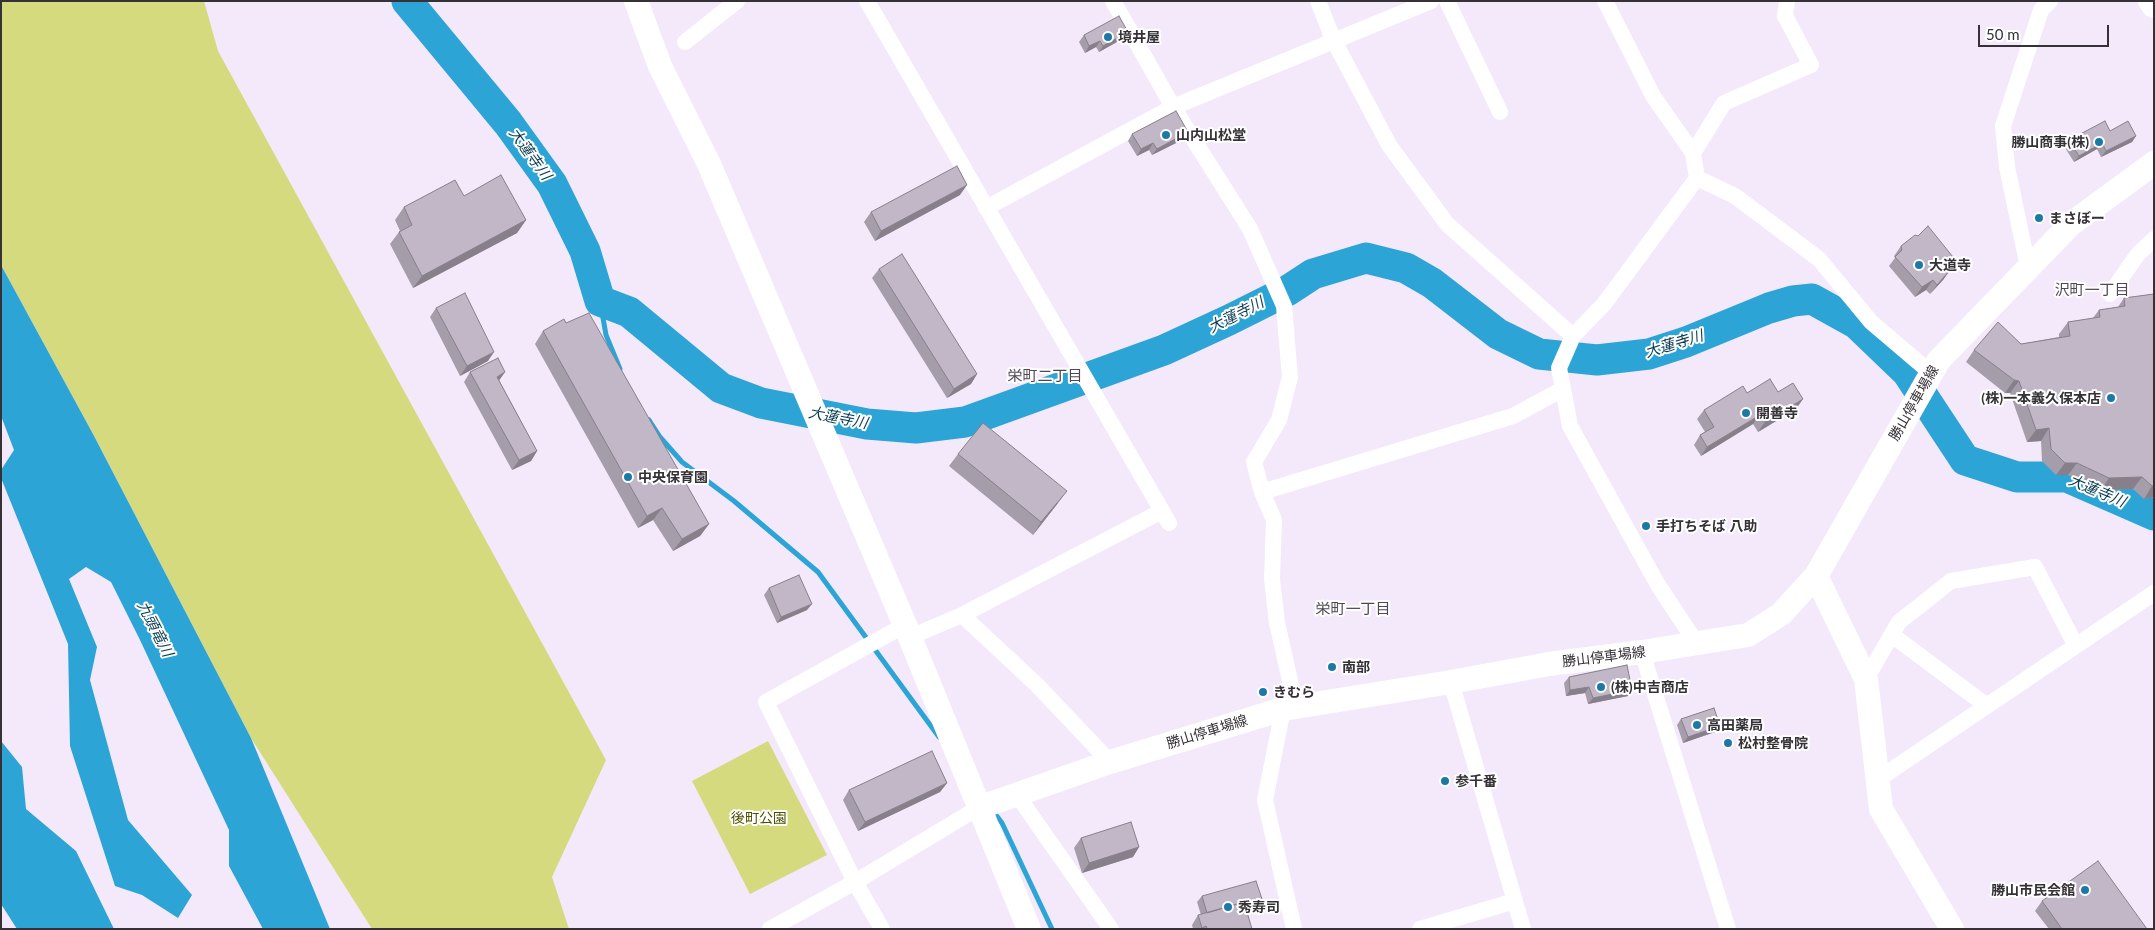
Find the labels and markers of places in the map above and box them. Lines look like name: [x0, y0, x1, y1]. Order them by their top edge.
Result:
place label: 境井屋: [1118, 29, 1160, 45]
marker: 境井屋: [1102, 31, 1114, 43]
place label: 山内山松堂: [1176, 127, 1246, 143]
marker: 山内山松堂: [1160, 129, 1172, 141]
place label: 勝山商事(株): [2011, 134, 2089, 150]
marker: 勝山商事(株): [2093, 136, 2105, 148]
place label: まさぼー: [2049, 210, 2105, 226]
marker: まさぼー: [2033, 212, 2045, 224]
place label: 大道寺: [1929, 257, 1971, 273]
marker: 大道寺: [1913, 259, 1925, 271]
place label: (株)一本義久保本店: [1981, 390, 2101, 406]
marker: (株)一本義久保本店: [2105, 392, 2117, 404]
place label: 開善寺: [1756, 405, 1798, 421]
marker: 開善寺: [1740, 407, 1752, 419]
place label: 中央保育園: [638, 469, 708, 485]
marker: 中央保育園: [622, 471, 634, 483]
place label: 手打ちそば 八助: [1656, 518, 1757, 534]
marker: 手打ちそば 八助: [1640, 520, 1652, 532]
place label: 南部: [1342, 659, 1370, 675]
marker: 南部: [1326, 661, 1338, 673]
place label: (株)中吉商店: [1611, 679, 1689, 695]
marker: (株)中吉商店: [1595, 681, 1607, 693]
place label: きむら: [1273, 684, 1315, 700]
marker: きむら: [1257, 686, 1269, 698]
place label: 高田薬局: [1707, 717, 1763, 733]
marker: 高田薬局: [1691, 719, 1703, 731]
place label: 松村整骨院: [1738, 735, 1808, 751]
marker: 松村整骨院: [1722, 737, 1734, 749]
place label: 参千番: [1455, 773, 1497, 789]
marker: 参千番: [1439, 775, 1451, 787]
place label: 勝山市民会館: [1991, 882, 2075, 898]
marker: 勝山市民会館: [2079, 884, 2091, 896]
place label: 秀寿司: [1238, 899, 1280, 915]
marker: 秀寿司: [1222, 901, 1234, 913]

